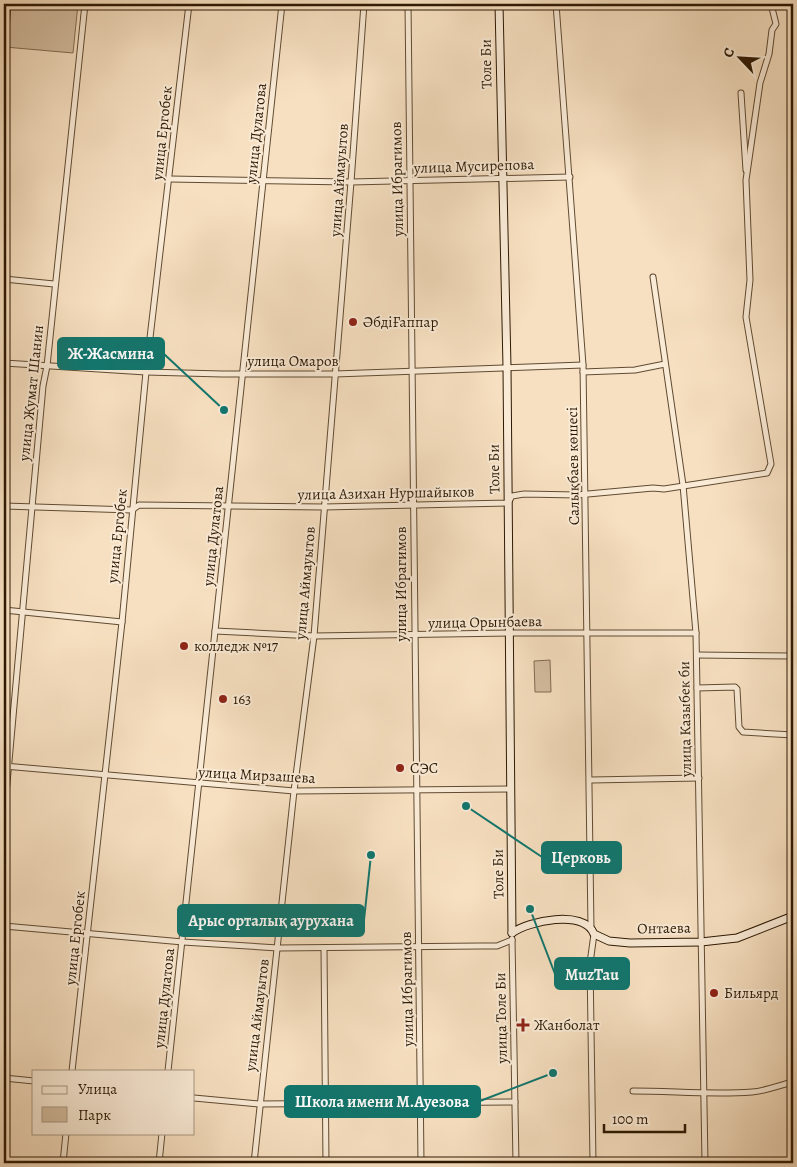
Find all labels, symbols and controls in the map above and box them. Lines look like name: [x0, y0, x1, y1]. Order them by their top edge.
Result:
north arrow: [714, 32, 764, 82]
street label: Толе Би: [476, 39, 496, 89]
text: С: [718, 44, 739, 61]
street label: улица Дулатова: [241, 82, 271, 185]
street label: улица Ергобек: [147, 85, 177, 182]
street label: улица Ибрагимов: [386, 121, 408, 238]
street label: улица Аймауытов: [325, 123, 353, 238]
street label: улица Мусирепова: [412, 154, 535, 178]
place label: ӘбдіҒаппар: [363, 312, 438, 332]
marker: ӘбдіҒаппар: [347, 316, 359, 328]
street label: улица Жумат Шанин: [14, 324, 48, 463]
callout: Ж-Жасмина: [58, 338, 164, 369]
text: Ж-Жасмина: [68, 343, 155, 365]
street label: улица Омаров: [246, 351, 339, 371]
street label: Салықбаев көшесі: [562, 407, 584, 525]
street label: Толе Би: [484, 444, 504, 494]
street label: улица Азихан Нуршайыков: [297, 481, 474, 505]
street label: улица Дулатова: [198, 485, 228, 588]
street label: улица Ергобек: [102, 488, 132, 585]
street label: улица Аймауытов: [290, 526, 320, 641]
street label: улица Ибрагимов: [391, 526, 411, 643]
street label: улица Орынбаева: [427, 611, 542, 633]
place label: колледж №17: [194, 636, 279, 656]
marker: колледж №17: [178, 640, 190, 652]
street label: улица Казыбек би: [674, 661, 696, 778]
place label: 163: [233, 689, 251, 709]
marker: 163: [217, 693, 229, 705]
place label: СЭС: [410, 758, 438, 778]
street label: улица Мирзашева: [197, 762, 316, 788]
marker: СЭС: [394, 762, 406, 774]
callout: Церковь: [542, 842, 621, 873]
text: Церковь: [551, 847, 611, 869]
street label: Толе Би: [488, 849, 508, 899]
street label: улица Ергобек: [60, 890, 90, 987]
callout: Арыс орталық аурухана: [178, 905, 364, 936]
text: Арыс орталық аурухана: [187, 910, 354, 932]
street label: Онтаева: [637, 918, 691, 938]
street label: улица Ибрагимов: [396, 931, 418, 1048]
street label: улица Дулатова: [149, 947, 179, 1050]
street label: улица Аймауытов: [240, 958, 274, 1073]
callout: MuzTau: [555, 958, 629, 989]
text: MuzTau: [565, 964, 619, 986]
street label: улица Толе Би: [490, 972, 512, 1065]
place label: Бильярд: [724, 983, 778, 1003]
marker: Бильярд: [708, 987, 720, 999]
place label: Жанболат: [534, 1015, 600, 1035]
marker: Жанболат: [516, 1018, 530, 1032]
legend: [32, 1070, 195, 1134]
text: Улица: [78, 1079, 117, 1099]
callout: Школа имени М.Ауезова: [285, 1086, 480, 1117]
text: Школа имени М.Ауезова: [295, 1091, 470, 1113]
scale bar: [604, 1102, 686, 1134]
text: Парк: [78, 1105, 111, 1125]
text: 100 m: [612, 1109, 649, 1129]

